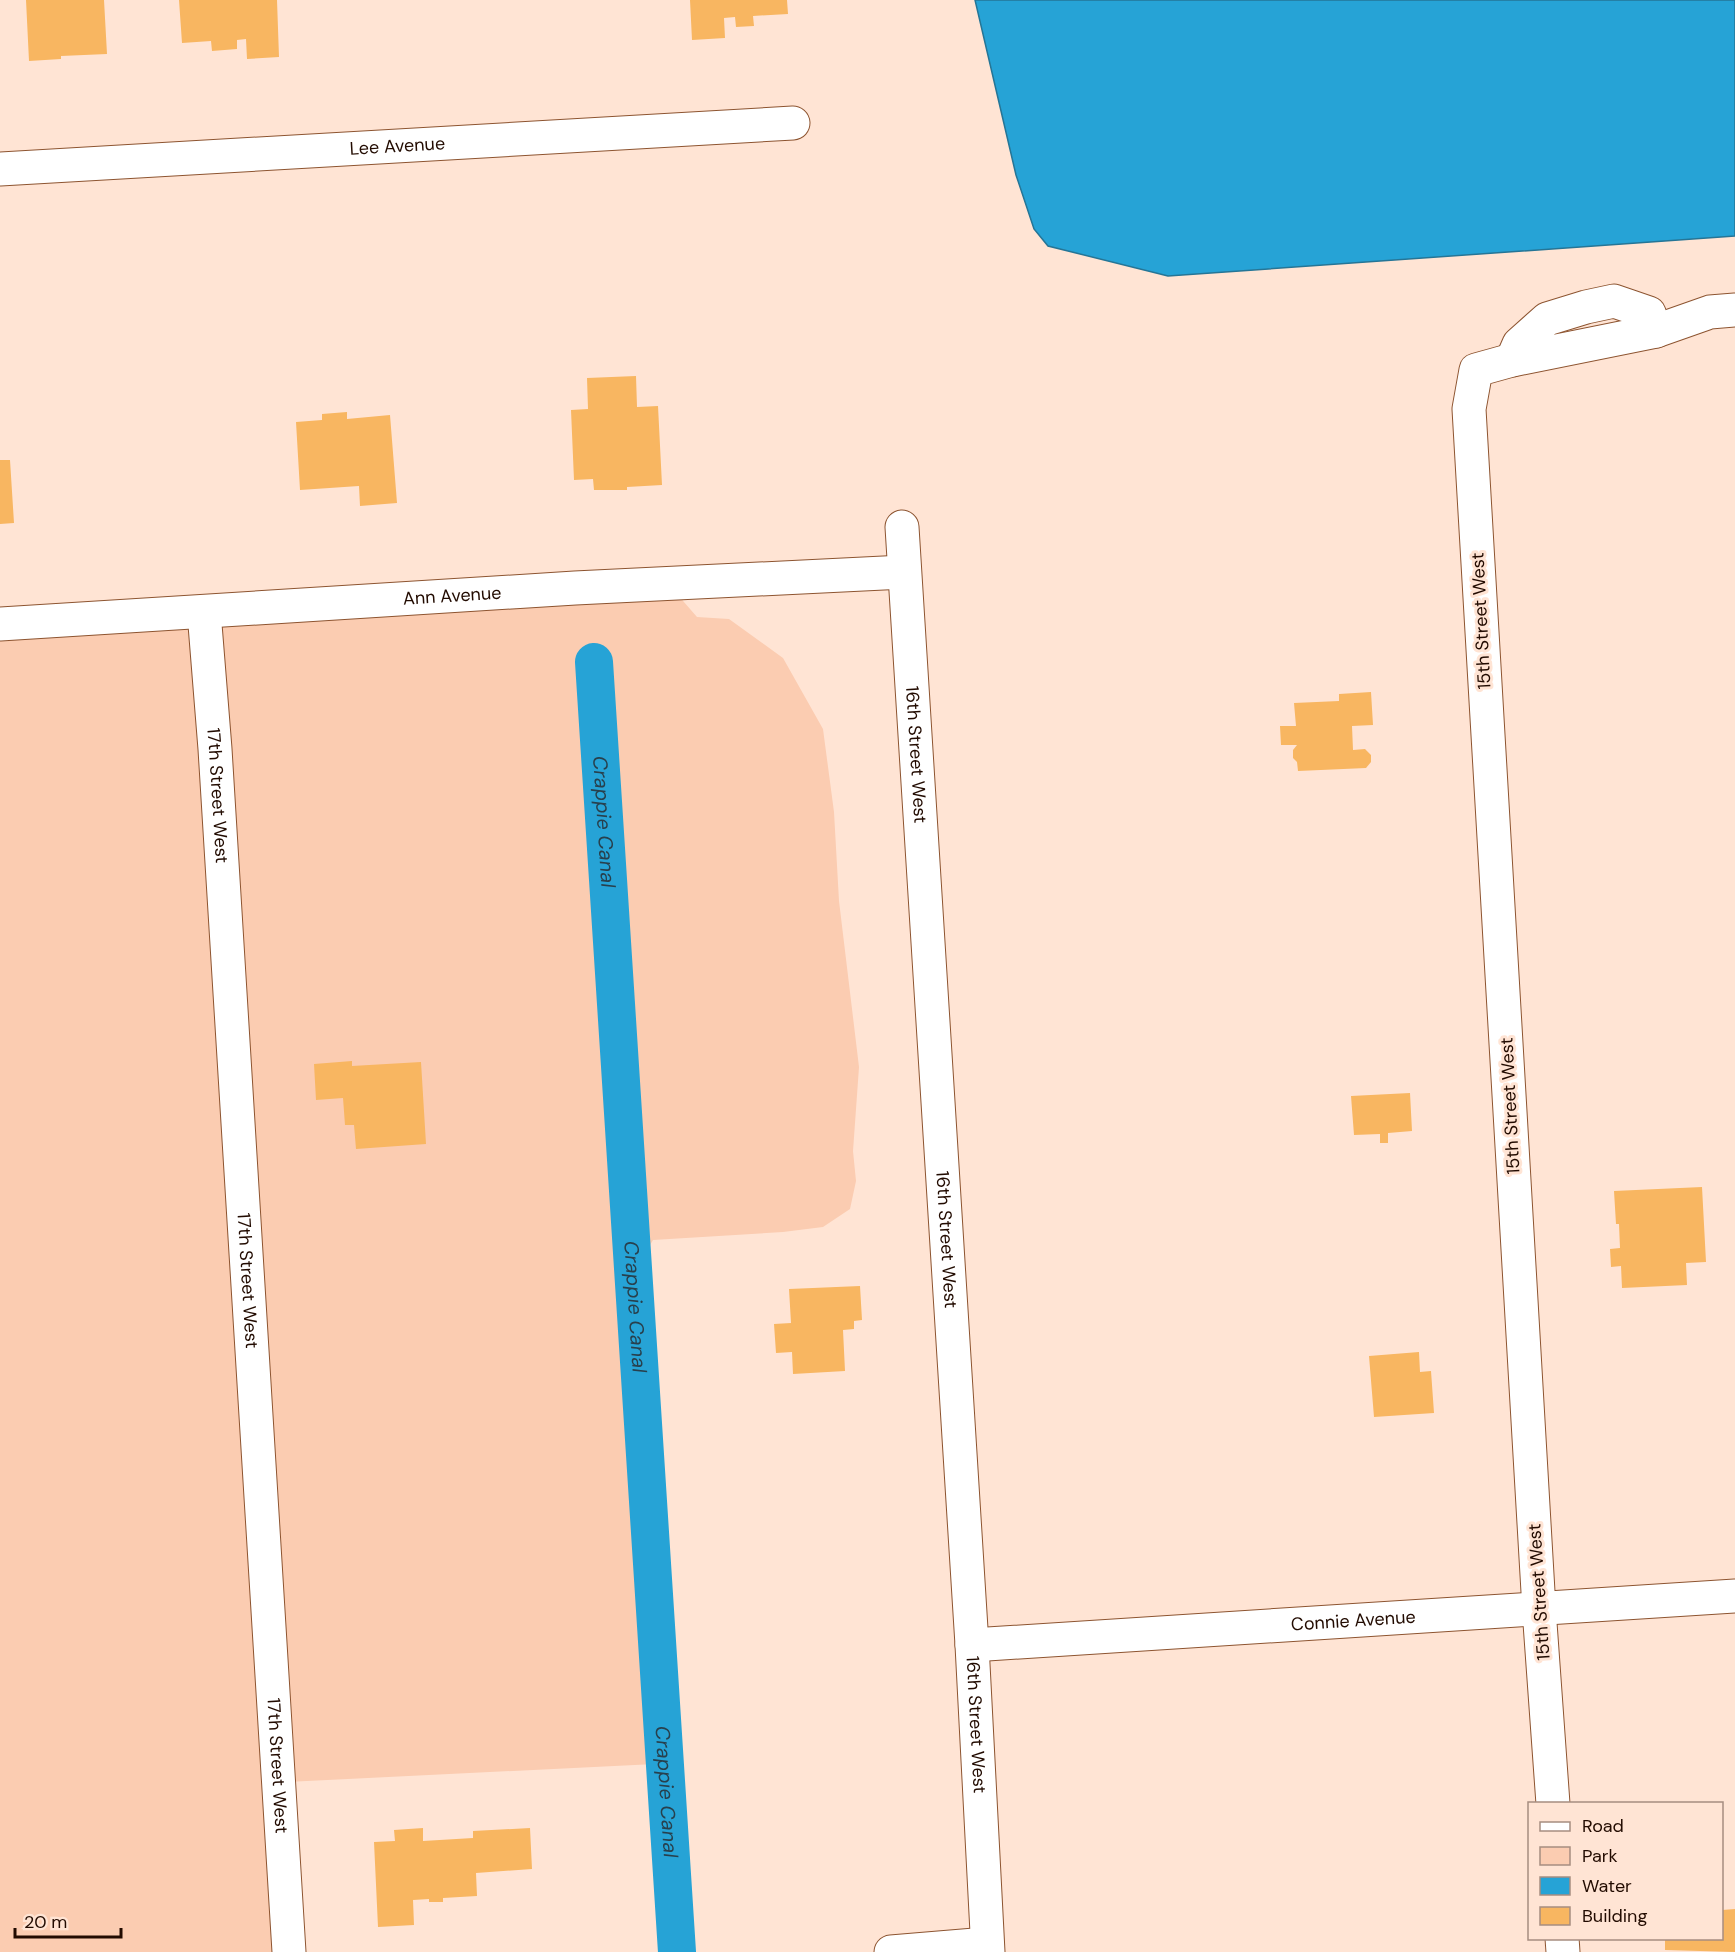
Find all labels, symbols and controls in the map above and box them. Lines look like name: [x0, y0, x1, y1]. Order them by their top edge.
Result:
street label: Lee Avenue: [349, 131, 446, 161]
street label: 15th Street West: [1465, 552, 1497, 690]
street label: Ann Avenue: [402, 581, 502, 611]
street label: 16th Street West: [900, 685, 933, 824]
street label: 17th Street West: [201, 727, 234, 864]
water label: Crappie Canal: [587, 755, 622, 889]
street label: 15th Street West: [1494, 1037, 1526, 1175]
street label: 16th Street West: [930, 1170, 963, 1309]
street label: 17th Street West: [232, 1212, 264, 1349]
water label: Crappie Canal: [618, 1240, 653, 1374]
street label: 15th Street West: [1522, 1523, 1556, 1661]
street label: Connie Avenue: [1290, 1605, 1416, 1636]
street label: 16th Street West: [961, 1655, 992, 1794]
street label: 17th Street West: [261, 1697, 294, 1834]
water label: Crappie Canal: [649, 1725, 684, 1859]
legend: [1528, 1802, 1723, 1940]
text: Road: [1582, 1814, 1624, 1838]
text: Park: [1582, 1844, 1618, 1868]
text: Water: [1582, 1874, 1632, 1898]
scale bar: [15, 1901, 122, 1939]
text: Building: [1582, 1904, 1647, 1928]
text: 20 m: [24, 1910, 67, 1934]

